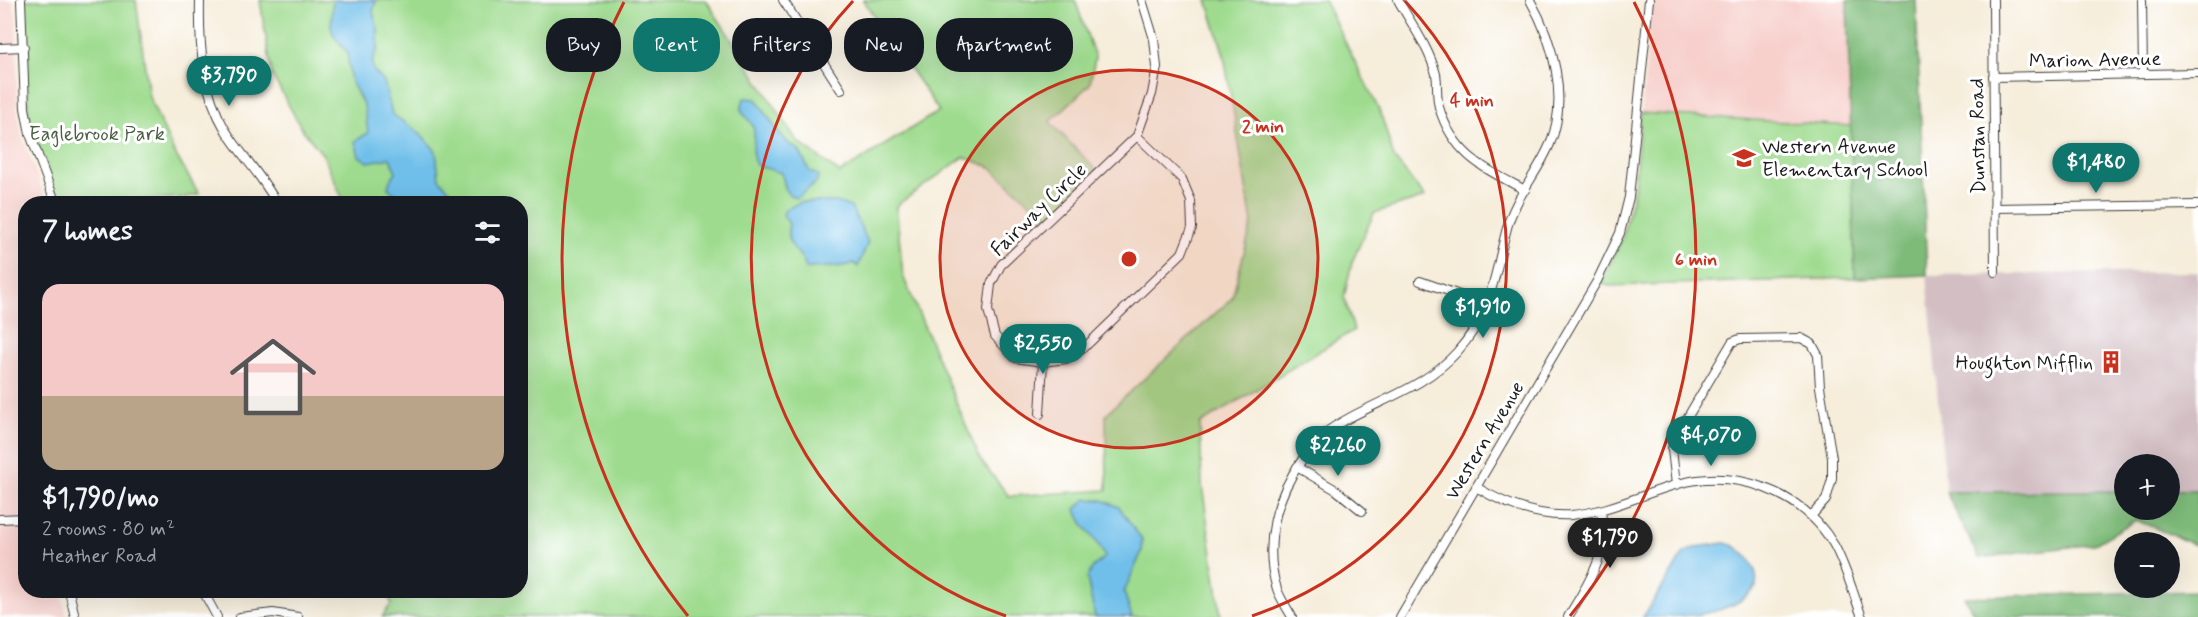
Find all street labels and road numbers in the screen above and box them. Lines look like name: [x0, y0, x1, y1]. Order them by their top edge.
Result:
street label: Marion Avenue: [2029, 46, 2162, 75]
street label: Dunstan Road: [1964, 78, 1993, 194]
street label: Fairway Circle: [985, 157, 1093, 263]
street label: Western Avenue: [1439, 376, 1531, 505]

